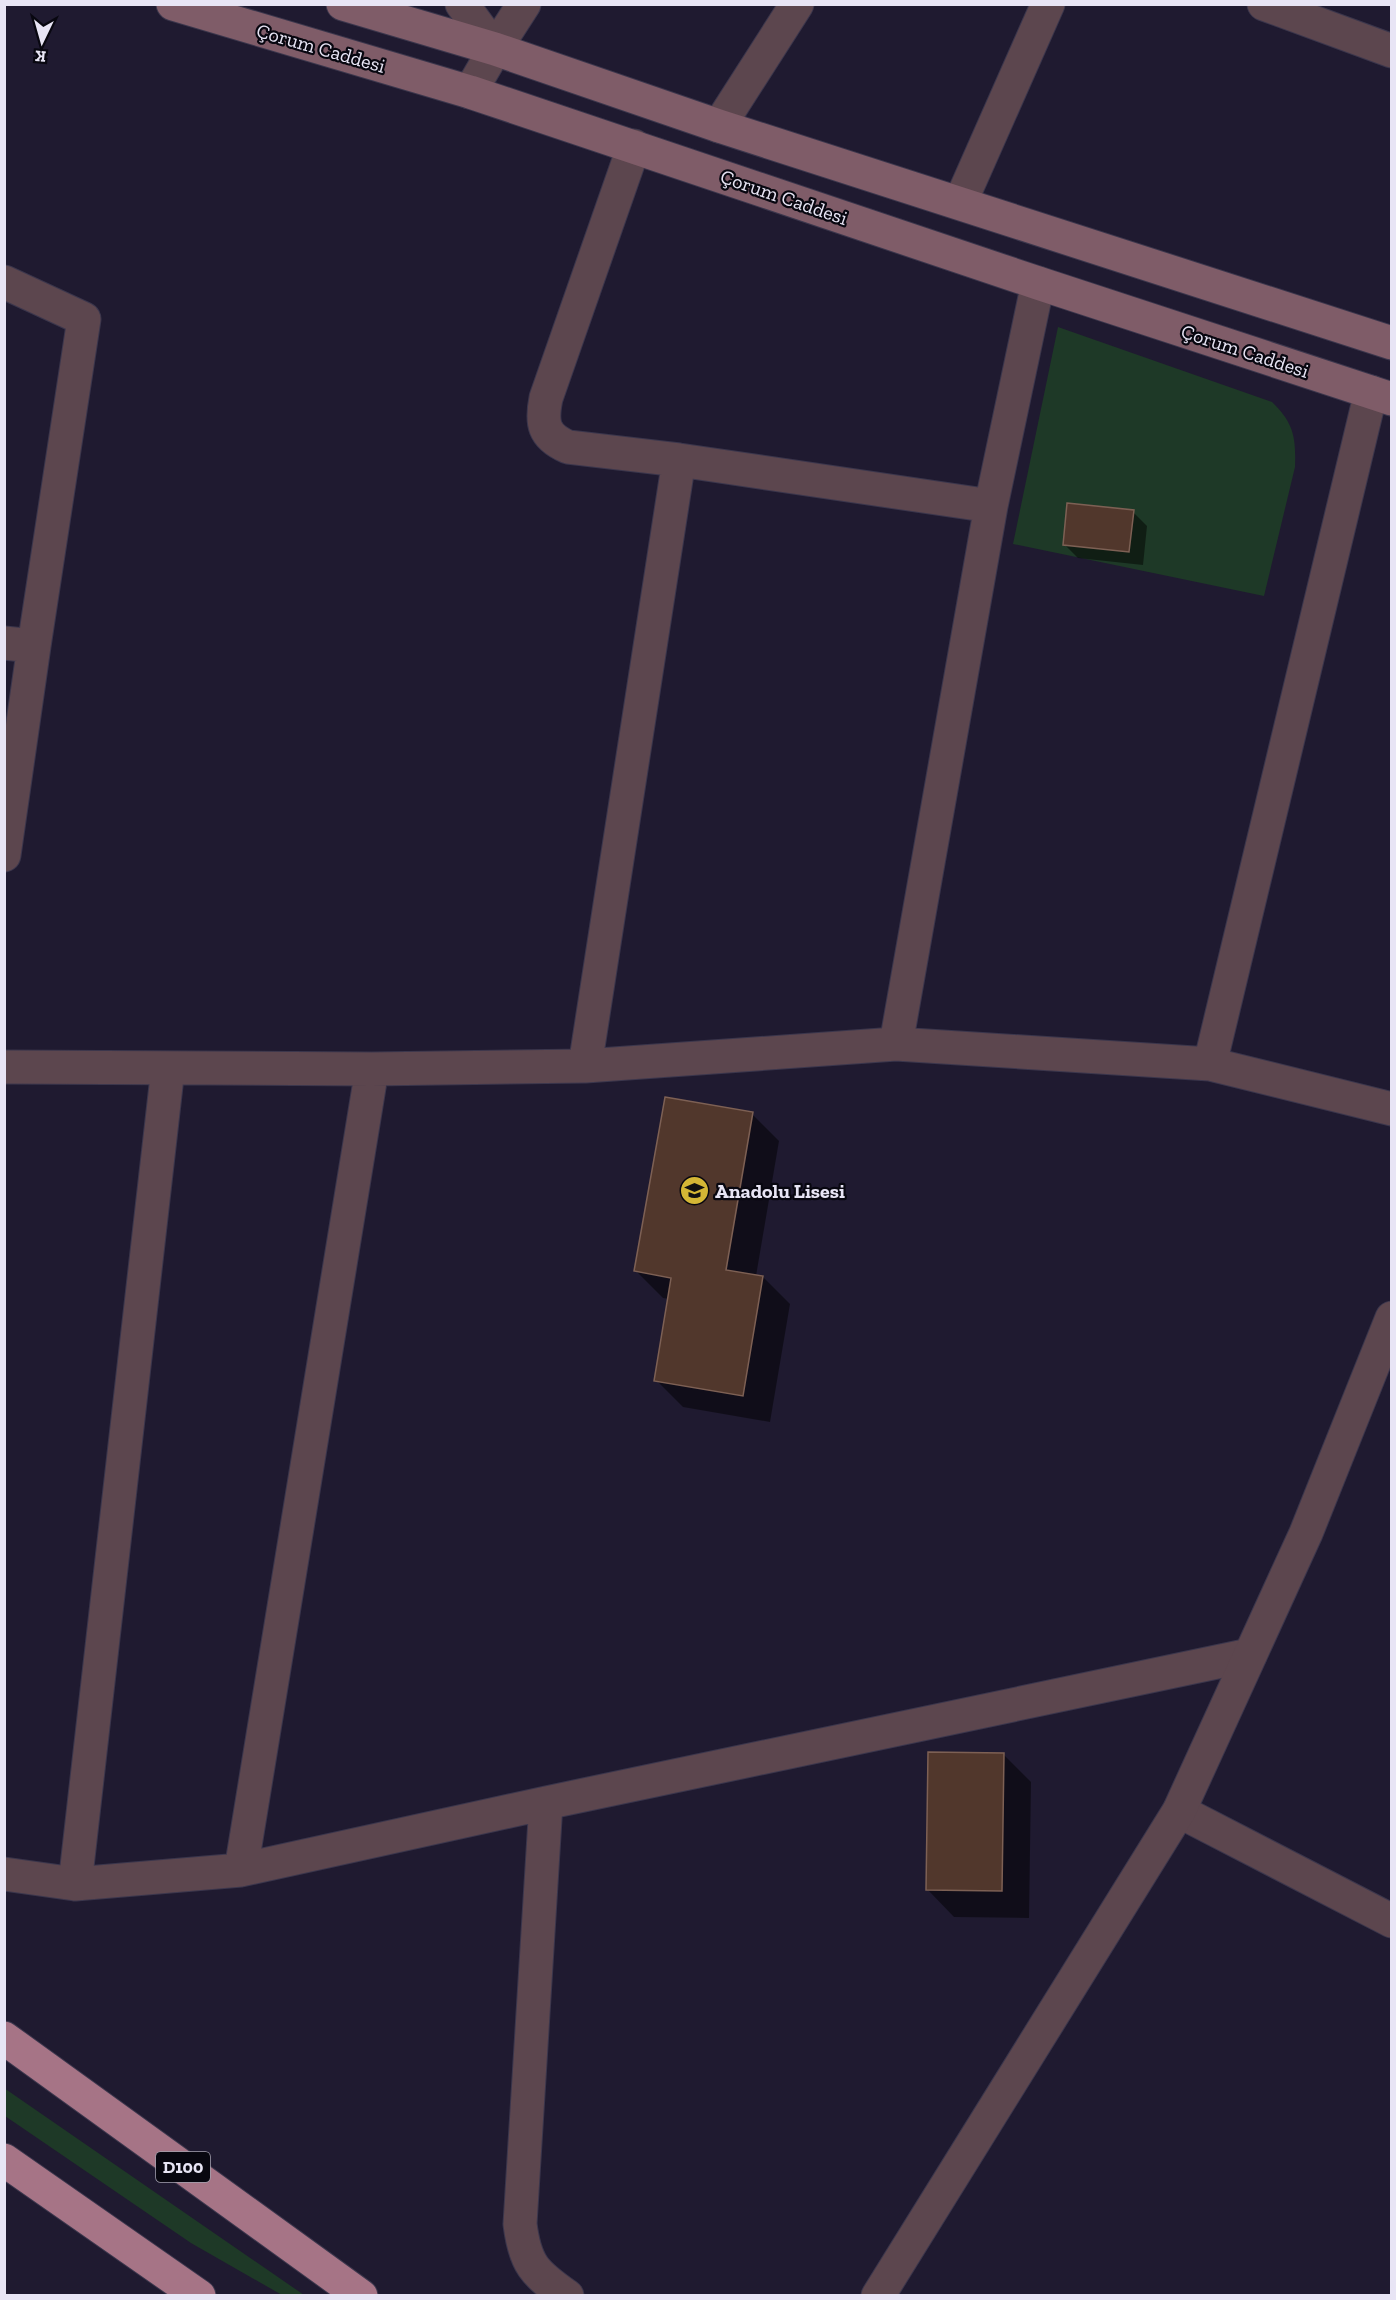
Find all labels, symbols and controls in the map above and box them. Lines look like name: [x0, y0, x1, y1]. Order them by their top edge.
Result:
north arrow: [12, 12, 72, 72]
street label: Çorum Caddesi: [254, 18, 389, 78]
text: K: [34, 46, 47, 66]
street label: Çorum Caddesi: [717, 164, 851, 230]
street label: Çorum Caddesi: [1178, 319, 1312, 383]
school or university icon: Anadolu Lisesi: [678, 1175, 710, 1207]
place label: Anadolu Lisesi: [715, 1179, 845, 1203]
road number: D100: [156, 2152, 210, 2182]

